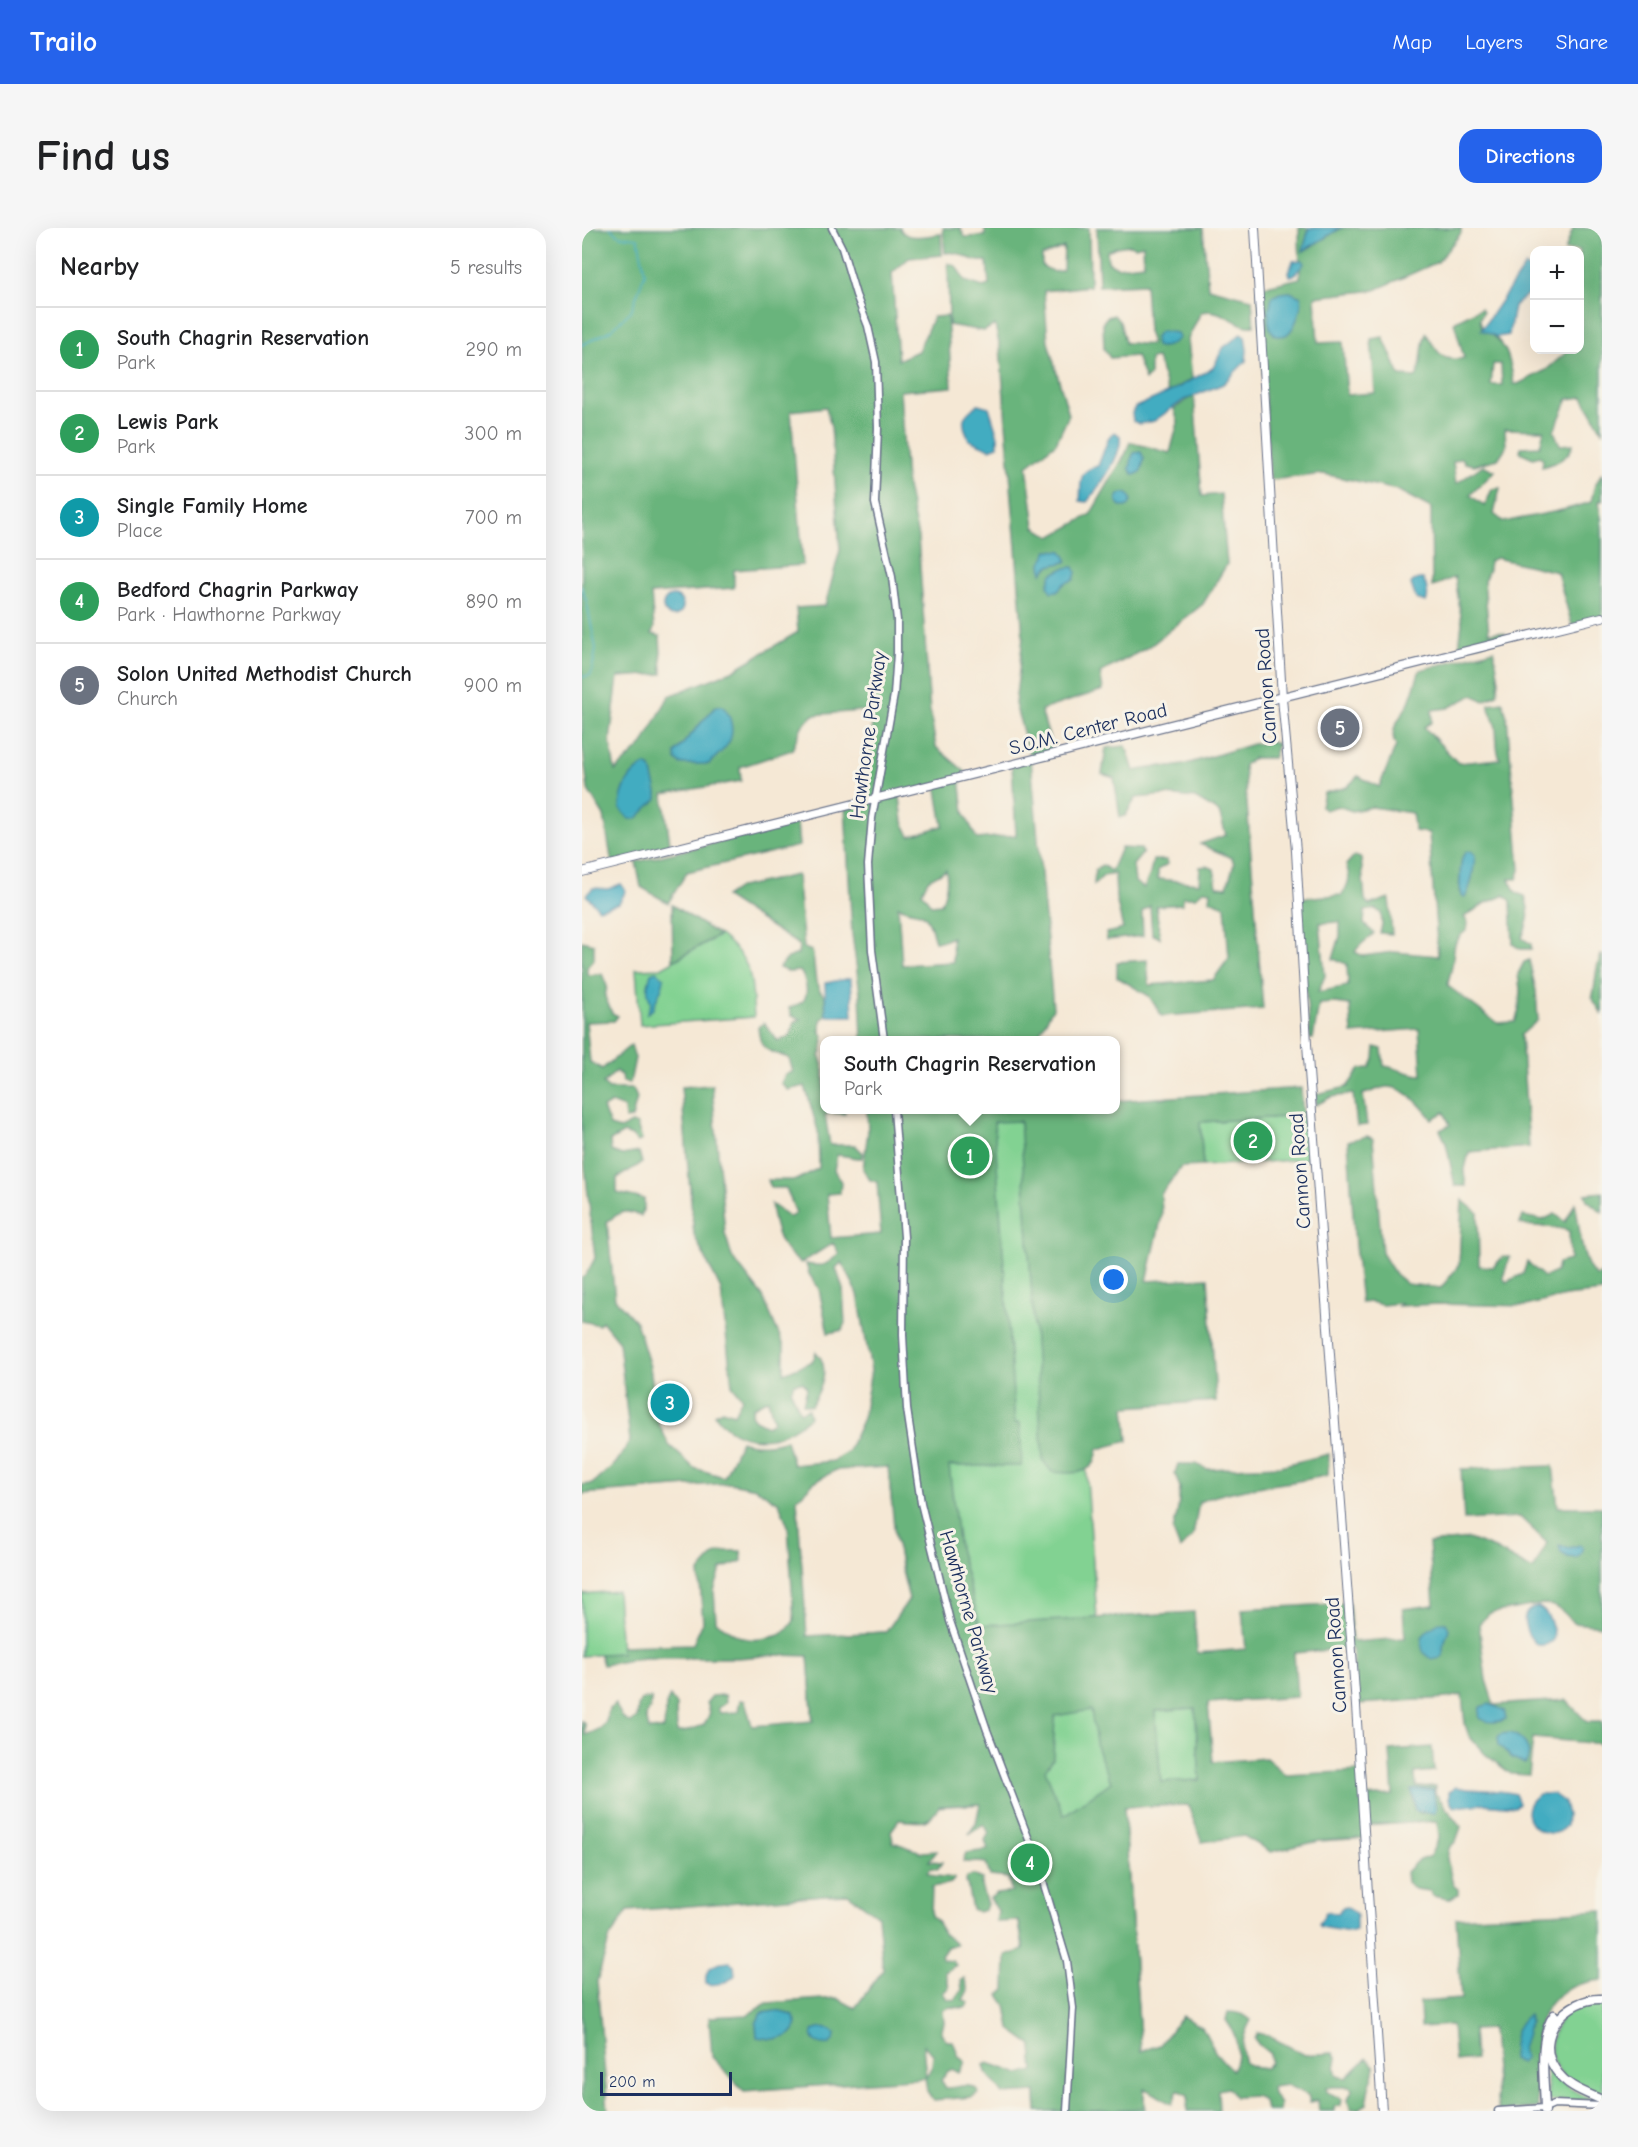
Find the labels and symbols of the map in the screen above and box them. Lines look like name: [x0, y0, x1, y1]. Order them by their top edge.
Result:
street label: Cannon Road: [1250, 627, 1282, 745]
street label: Hawthorne Parkway: [845, 650, 891, 820]
street label: S.O.M. Center Road: [1007, 698, 1169, 760]
pin: 5: [1320, 706, 1359, 750]
street label: Cannon Road: [1284, 1112, 1316, 1230]
pin: 2: [1234, 1118, 1272, 1164]
pin: 1: [950, 1134, 990, 1178]
your location: [1099, 1265, 1128, 1294]
pin: 3: [650, 1380, 689, 1426]
street label: Hawthorne Parkway: [935, 1528, 1003, 1696]
street label: Cannon Road: [1320, 1596, 1352, 1714]
pin: 4: [1010, 1840, 1050, 1886]
scale bar: [600, 2069, 732, 2096]

